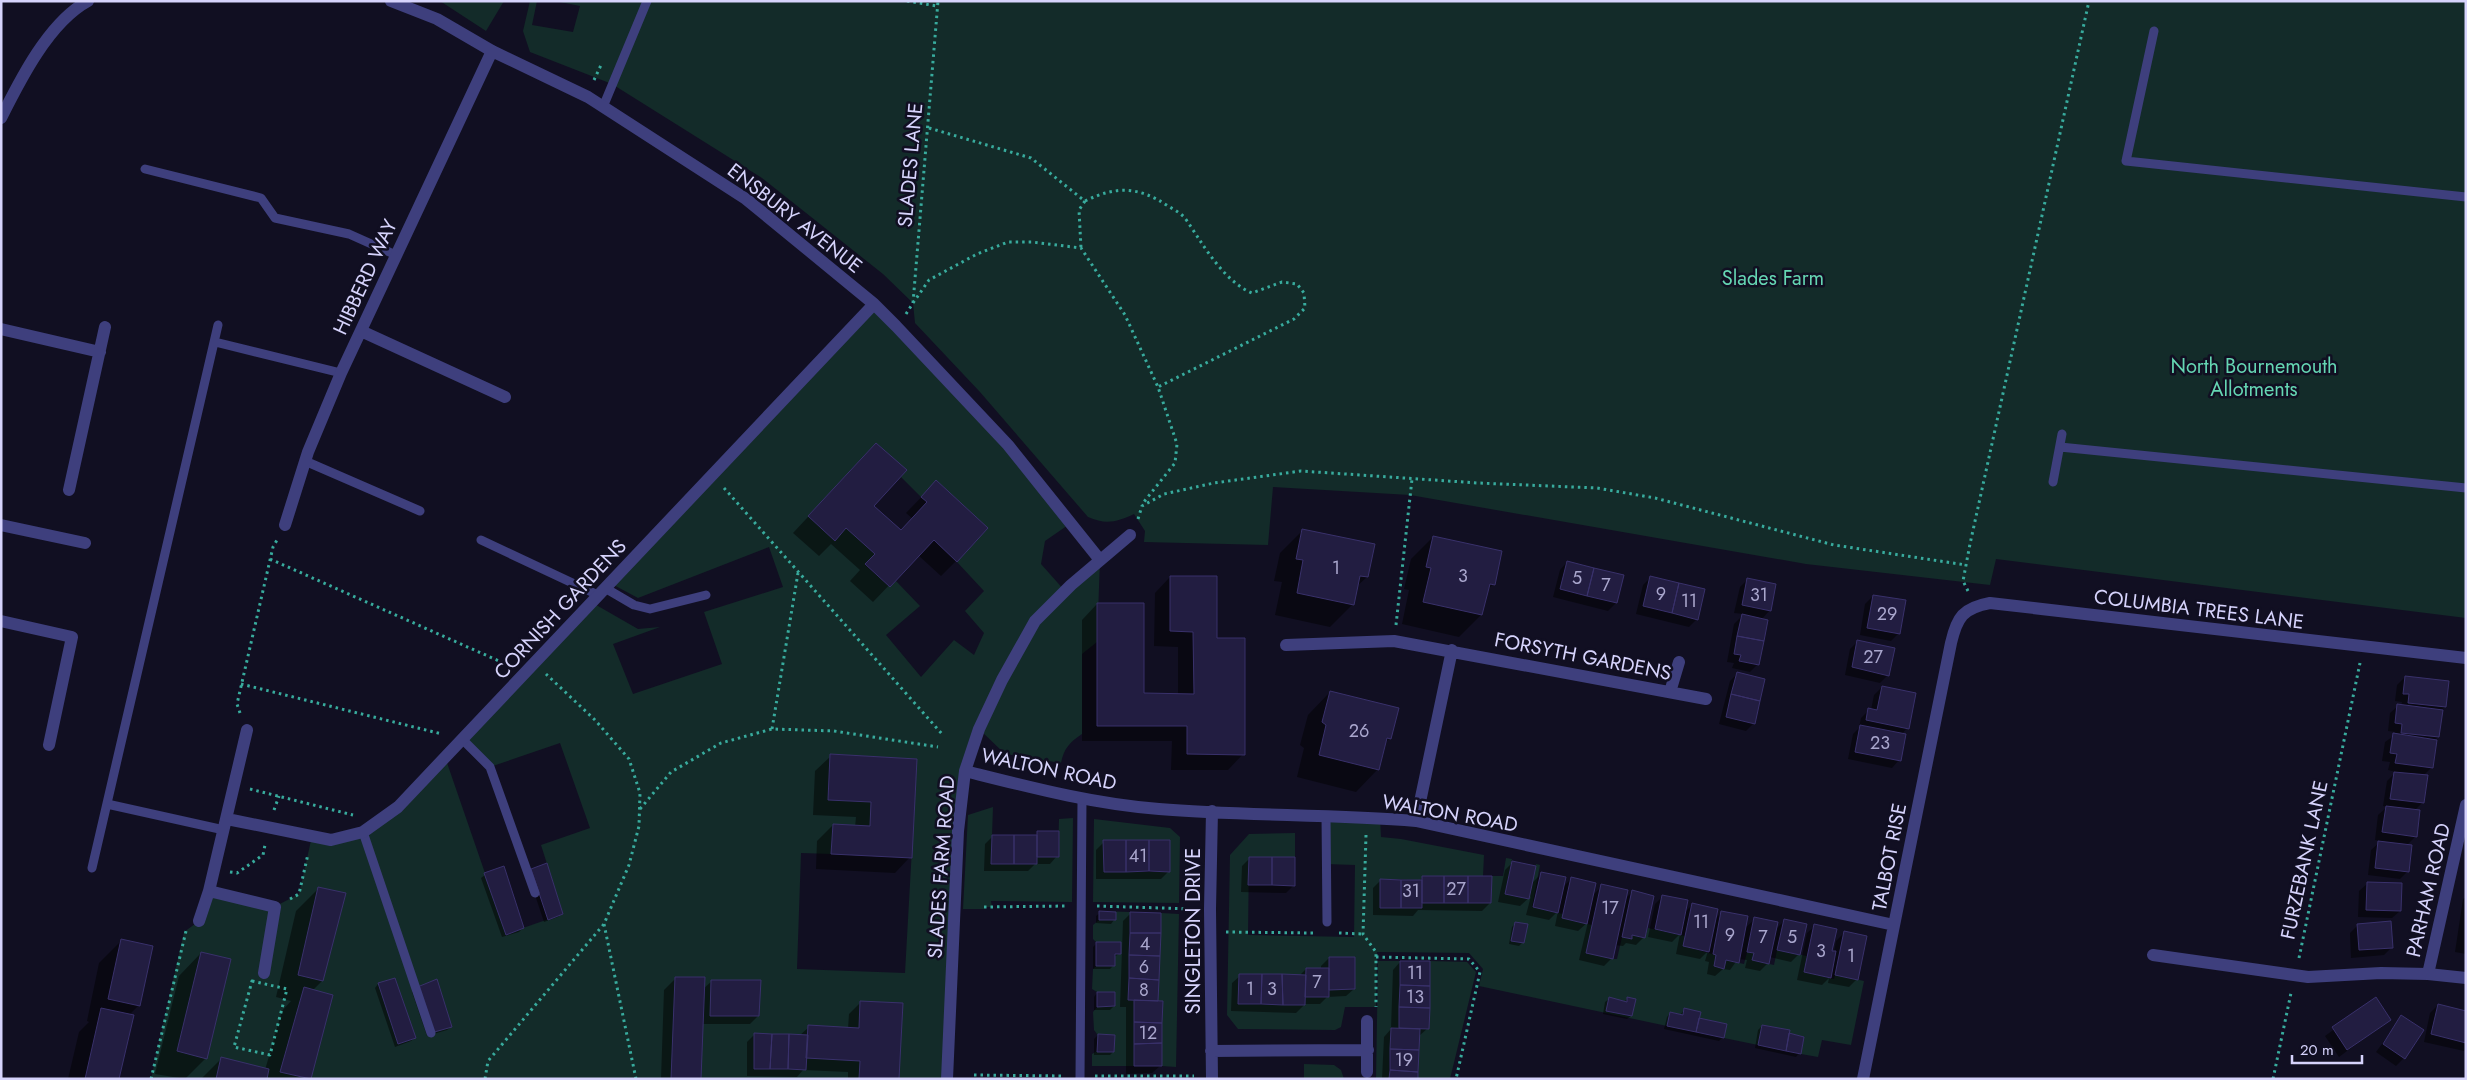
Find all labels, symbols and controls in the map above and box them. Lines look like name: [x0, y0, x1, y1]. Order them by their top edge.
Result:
street label: SLADES LANE: [891, 102, 930, 228]
street label: ENSBURY AVENUE: [721, 156, 868, 280]
street label: HIBBERD WAY: [326, 214, 405, 340]
park label: Slades Farm: [1722, 264, 1824, 293]
park label: North Bournemouth Allotments: [2170, 352, 2338, 404]
street label: CORNISH GARDENS: [487, 533, 633, 686]
house number: 1: [1332, 555, 1340, 581]
house number: 3: [1458, 563, 1468, 589]
house number: 5: [1572, 565, 1582, 591]
house number: 7: [1601, 572, 1611, 598]
house number: 9: [1656, 581, 1666, 607]
house number: 31: [1750, 582, 1768, 608]
street label: COLUMBIA TREES LANE: [2092, 582, 2306, 637]
house number: 11: [1681, 588, 1697, 614]
house number: 29: [1877, 601, 1897, 627]
street label: FORSYTH GARDENS: [1492, 625, 1674, 688]
house number: 27: [1863, 644, 1883, 670]
house number: 26: [1349, 718, 1369, 744]
house number: 23: [1870, 730, 1890, 756]
street label: WALTON ROAD: [979, 741, 1119, 798]
street label: SLADES FARM ROAD: [921, 774, 962, 960]
street label: FURZEBANK LANE: [2273, 778, 2335, 942]
street label: WALTON ROAD: [1380, 787, 1520, 840]
street label: TALBOT RISE: [1865, 801, 1914, 913]
street label: PARHAM ROAD: [2399, 820, 2458, 960]
house number: 41: [1129, 843, 1147, 869]
street label: SINGLETON DRIVE: [1179, 848, 1208, 1014]
house number: 27: [1446, 876, 1466, 902]
house number: 31: [1402, 878, 1420, 904]
house number: 17: [1601, 895, 1619, 921]
house number: 11: [1693, 909, 1709, 935]
house number: 9: [1725, 922, 1735, 948]
house number: 7: [1758, 924, 1768, 950]
house number: 5: [1787, 924, 1797, 950]
house number: 4: [1140, 931, 1150, 957]
house number: 3: [1816, 938, 1826, 964]
house number: 1: [1847, 943, 1855, 969]
house number: 6: [1139, 954, 1149, 980]
house number: 11: [1407, 960, 1423, 986]
house number: 7: [1312, 969, 1322, 995]
house number: 1: [1246, 976, 1254, 1002]
house number: 3: [1267, 976, 1277, 1002]
house number: 8: [1139, 977, 1149, 1003]
house number: 13: [1406, 984, 1424, 1010]
house number: 12: [1139, 1020, 1157, 1046]
scale bar: [2292, 1032, 2362, 1064]
text: 20 m: [2300, 1039, 2334, 1061]
house number: 19: [1395, 1047, 1413, 1073]

